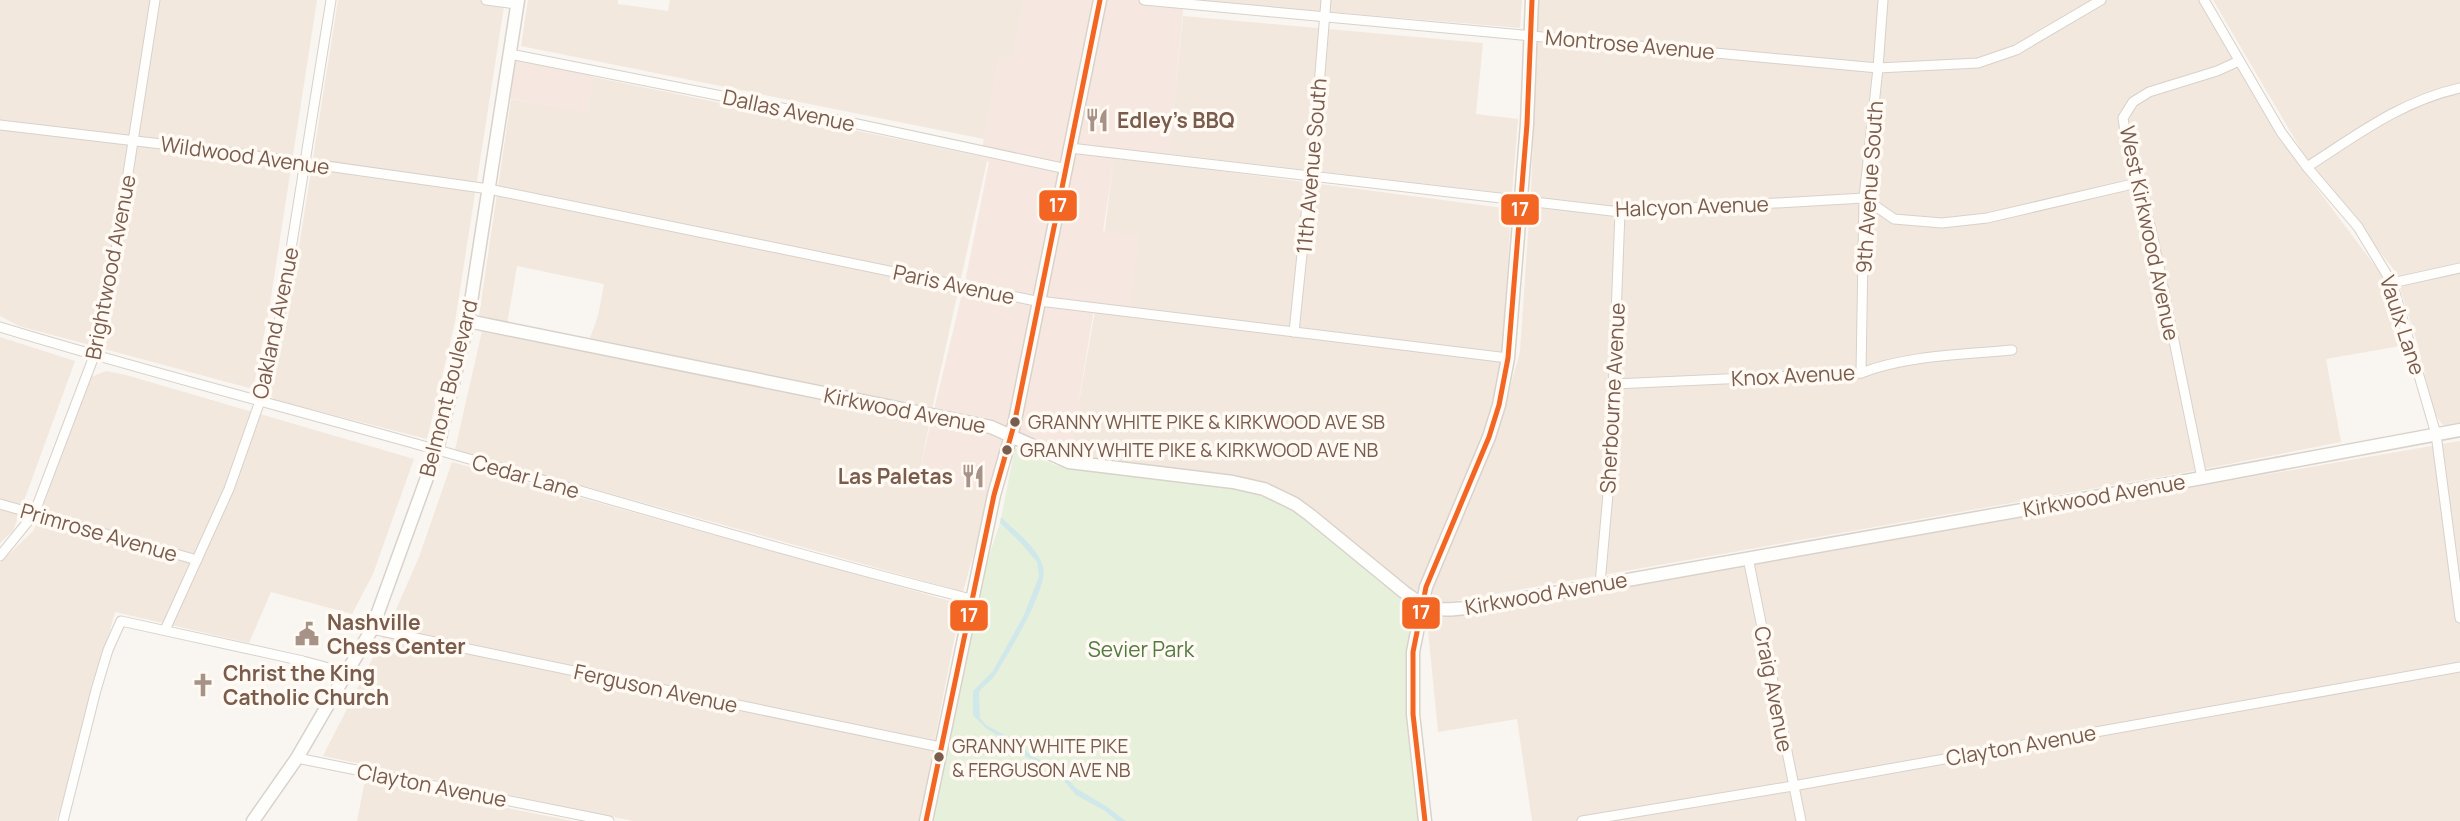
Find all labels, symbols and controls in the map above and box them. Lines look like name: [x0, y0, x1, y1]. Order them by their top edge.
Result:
street label: Montrose Avenue: [1544, 23, 1716, 65]
street label: 11th Avenue South: [1289, 77, 1333, 255]
street label: Dallas Avenue: [720, 82, 858, 138]
street label: 9th Avenue South: [1849, 100, 1889, 274]
restaurant icon: Edley's BBQ: [1083, 106, 1111, 134]
place label: Edley's BBQ: [1117, 106, 1235, 134]
street label: West Kirkwood Avenue: [2114, 123, 2186, 343]
street label: Wildwood Avenue: [159, 129, 331, 181]
street label: Brightwood Avenue: [78, 172, 142, 362]
line badge: 17: [1038, 189, 1078, 222]
street label: Halcyon Avenue: [1615, 189, 1769, 223]
text: 17: [1049, 192, 1067, 218]
line badge: 17: [1500, 193, 1540, 226]
text: 17: [1511, 196, 1529, 222]
street label: Oakland Avenue: [245, 244, 305, 402]
street label: Paris Avenue: [891, 257, 1017, 311]
street label: Vaulx Lane: [2374, 272, 2432, 378]
street label: Belmont Boulevard: [412, 297, 484, 479]
street label: Sherbourne Avenue: [1593, 302, 1631, 494]
street label: Knox Avenue: [1730, 358, 1856, 392]
street label: Kirkwood Avenue: [822, 381, 988, 439]
place label: GRANNY WHITE PIKE & KIRKWOOD AVE SB: [1028, 409, 1385, 435]
marker: GRANNY WHITE PIKE & KIRKWOOD AVE SB: [1008, 415, 1022, 429]
place label: GRANNY WHITE PIKE & KIRKWOOD AVE NB: [1020, 437, 1378, 463]
marker: GRANNY WHITE PIKE & KIRKWOOD AVE NB: [1000, 443, 1014, 457]
street label: Cedar Lane: [469, 447, 583, 505]
place label: Las Paletas: [838, 462, 953, 490]
restaurant icon: Las Paletas: [959, 462, 987, 490]
street label: Kirkwood Avenue: [2021, 467, 2187, 523]
street label: Primrose Avenue: [17, 496, 181, 568]
street label: Kirkwood Avenue: [1463, 565, 1629, 621]
line badge: 17: [1401, 596, 1441, 630]
line badge: 17: [949, 599, 989, 632]
text: 17: [1412, 599, 1430, 625]
text: 17: [960, 602, 978, 628]
place label: Nashville Chess Center: [327, 608, 466, 660]
public building icon: Nashville Chess Center: [293, 620, 321, 648]
street label: Craig Avenue: [1748, 624, 1800, 754]
park label: Sevier Park: [1088, 635, 1195, 663]
street label: Ferguson Avenue: [572, 657, 740, 719]
place label: Christ the King Catholic Church: [223, 659, 389, 711]
church icon: Christ the King Catholic Church: [189, 671, 217, 699]
street label: Clayton Avenue: [1944, 718, 2098, 772]
place label: GRANNY WHITE PIKE & FERGUSON AVE NB: [952, 733, 1131, 783]
marker: GRANNY WHITE PIKE & FERGUSON AVE NB: [932, 750, 946, 764]
street label: Clayton Avenue: [355, 757, 509, 813]

